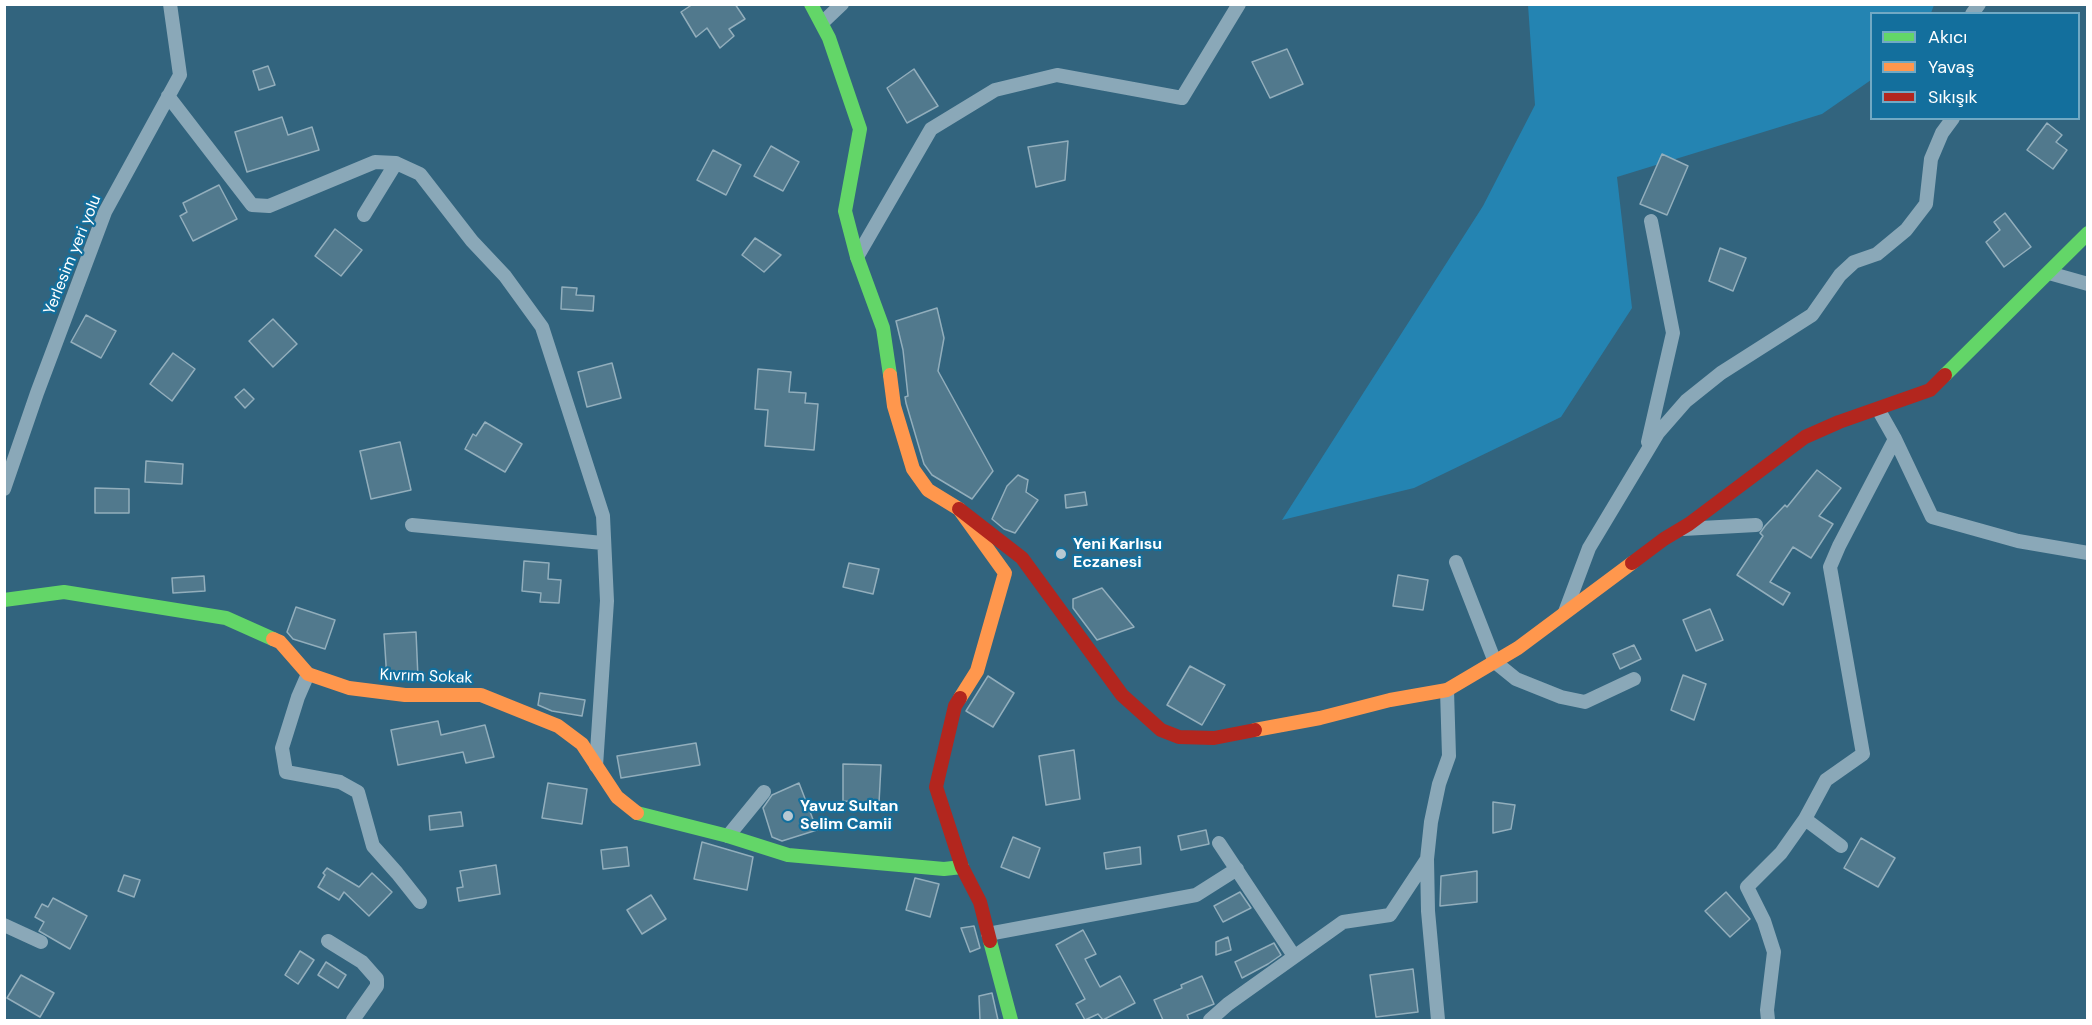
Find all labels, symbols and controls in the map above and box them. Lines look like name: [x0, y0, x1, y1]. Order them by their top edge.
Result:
legend: [1870, 12, 2080, 120]
text: Akıcı: [1928, 25, 1967, 49]
text: Yavaş: [1928, 55, 1974, 79]
text: Sıkışık: [1928, 85, 1978, 109]
street label: Yerlesim yeri yolu: [40, 192, 106, 318]
place label: Yeni Karlısu Eczanesi: [1073, 535, 1162, 573]
marker: Yeni Karlısu Eczanesi: [1054, 547, 1068, 561]
street label: Kıvrım Sokak: [379, 666, 473, 688]
place label: Yavuz Sultan Selim Camii: [800, 797, 898, 835]
marker: Yavuz Sultan Selim Camii: [781, 809, 795, 823]

